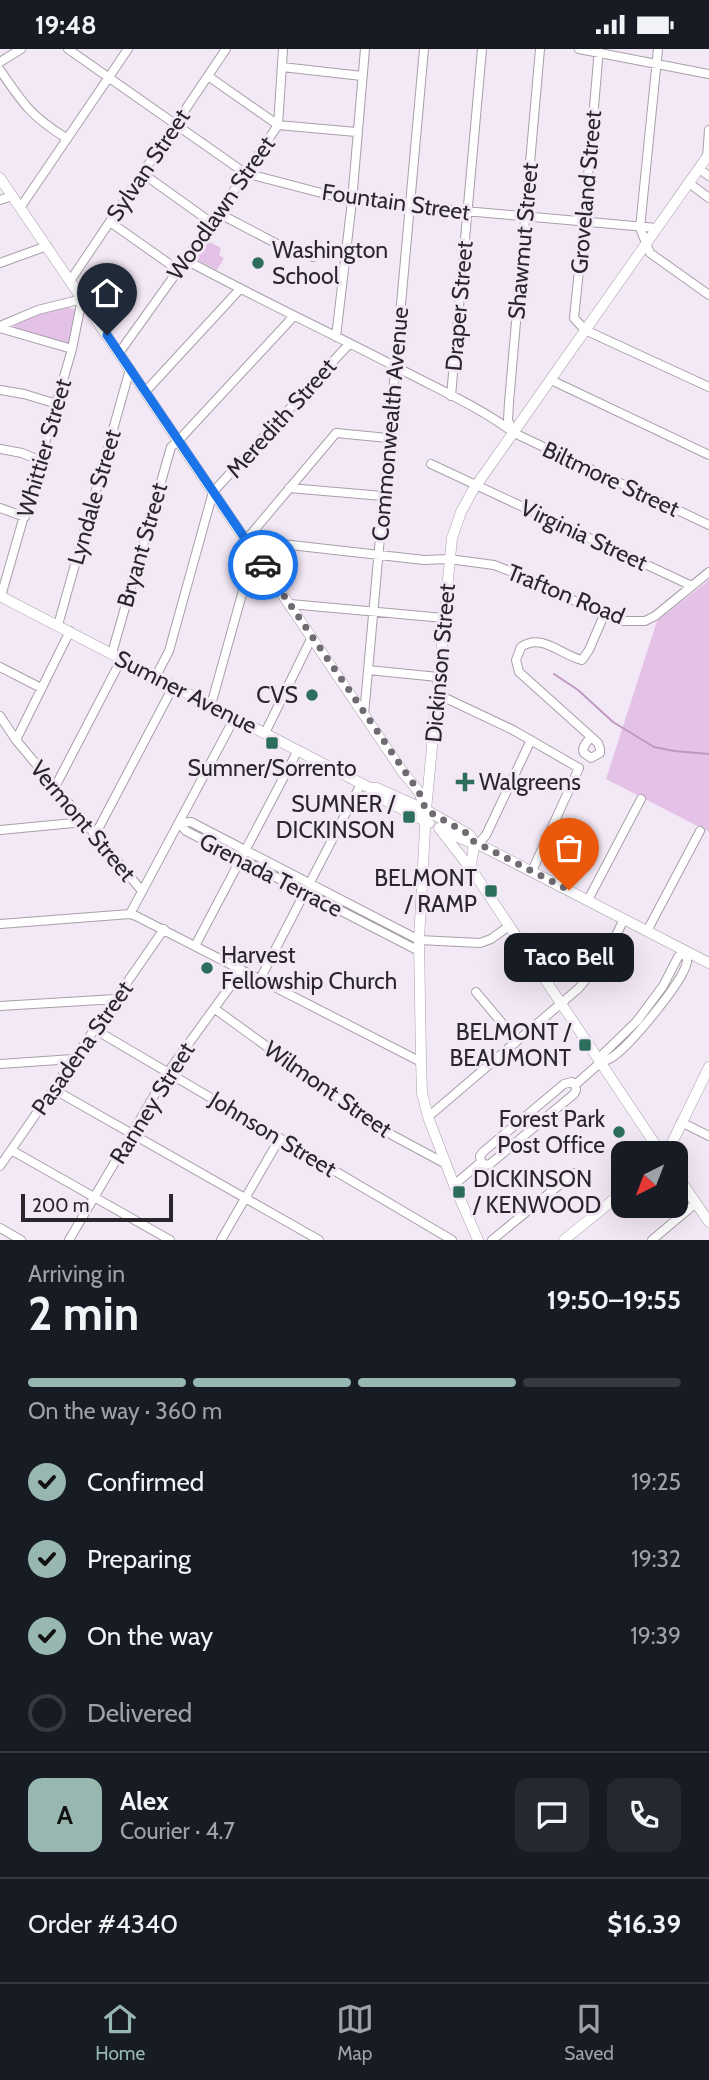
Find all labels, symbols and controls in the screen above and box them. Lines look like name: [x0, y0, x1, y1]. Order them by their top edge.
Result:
text: 19:48: [35, 9, 97, 41]
street label: Sylvan Street: [100, 103, 196, 226]
street label: Groveland Street: [565, 109, 607, 275]
street label: Woodlawn Street: [161, 131, 281, 285]
street label: Shawmut Street: [502, 161, 544, 321]
street label: Fountain Street: [320, 178, 472, 226]
place label: Washington School: [272, 236, 388, 290]
street label: Draper Street: [439, 239, 479, 372]
marker: Washington School: [250, 255, 266, 271]
pin: [77, 263, 137, 335]
icon: home: [88, 274, 126, 312]
street label: Commonwealth Avenue: [366, 305, 414, 542]
street label: Meredith Street: [220, 352, 342, 483]
street label: Whittier Street: [11, 375, 77, 520]
street label: Lyndale Street: [61, 426, 127, 568]
street label: Biltmore Street: [538, 435, 684, 523]
street label: Bryant Street: [111, 479, 173, 610]
street label: Virginia Street: [516, 493, 652, 577]
courier: [228, 530, 298, 600]
icon: car: [244, 546, 282, 584]
street label: Trafton Road: [503, 558, 629, 630]
street label: Dickinson Street: [419, 582, 461, 744]
street label: Sumner Avenue: [110, 644, 262, 740]
place label: CVS: [256, 681, 298, 709]
marker: CVS: [304, 687, 320, 703]
marker: Sumner/Sorrento: [264, 735, 280, 751]
place label: Sumner/Sorrento: [187, 754, 357, 782]
street label: Vermont Street: [24, 755, 142, 887]
place label: Walgreens: [479, 768, 581, 796]
marker: Walgreens: [457, 774, 473, 790]
place label: SUMNER / DICKINSON: [276, 790, 397, 844]
marker: SUMNER / DICKINSON: [401, 809, 417, 825]
pin: [539, 818, 599, 890]
street label: Grenada Terrace: [195, 827, 347, 923]
icon: bag: [550, 829, 588, 867]
place label: BELMONT / RAMP: [374, 864, 477, 918]
marker: BELMONT / RAMP: [483, 883, 499, 899]
callout: Taco Bell: [504, 932, 634, 981]
place label: Harvest Fellowship Church: [221, 941, 397, 995]
text: Taco Bell: [524, 943, 614, 971]
marker: Harvest Fellowship Church: [199, 960, 215, 976]
street label: Pasadena Street: [25, 975, 139, 1120]
place label: BELMONT / BEAUMONT: [450, 1018, 573, 1072]
street label: Wilmont Street: [259, 1035, 397, 1143]
street label: Ranney Street: [104, 1037, 201, 1169]
marker: BELMONT / BEAUMONT: [577, 1037, 593, 1053]
street label: Johnson Street: [204, 1085, 342, 1183]
place label: Forest Park Post Office: [497, 1105, 606, 1159]
marker: Forest Park Post Office: [611, 1124, 627, 1140]
north arrow: [611, 1141, 688, 1218]
map controls: [611, 1141, 688, 1218]
place label: DICKINSON / KENWOOD: [472, 1165, 601, 1219]
marker: DICKINSON / KENWOOD: [451, 1184, 467, 1200]
scale bar: [21, 1191, 173, 1223]
text: 200 m: [32, 1194, 89, 1217]
text: Arriving in: [28, 1260, 125, 1288]
text: 19:50–19:55: [547, 1284, 681, 1316]
text: 2 min: [28, 1286, 139, 1342]
text: On the way · 360 m: [28, 1397, 222, 1425]
icon: check: [28, 1463, 66, 1501]
text: Confirmed: [87, 1466, 204, 1498]
text: 19:25: [631, 1468, 681, 1496]
icon: check: [28, 1540, 66, 1578]
text: Preparing: [87, 1543, 191, 1575]
text: 19:32: [631, 1545, 681, 1573]
icon: check: [28, 1617, 66, 1655]
text: On the way: [87, 1620, 213, 1652]
text: 19:39: [630, 1622, 681, 1650]
text: Delivered: [87, 1697, 192, 1729]
button: chat: [515, 1778, 589, 1852]
button: phone: [607, 1778, 681, 1852]
text: Alex: [120, 1785, 169, 1817]
text: A: [57, 1799, 73, 1831]
text: Courier · 4.7: [120, 1817, 235, 1845]
text: Order #4340: [28, 1908, 178, 1940]
text: $16.39: [607, 1908, 681, 1940]
tab: Home: [95, 2000, 145, 2065]
tab: Map: [336, 2000, 374, 2065]
tab: Saved: [564, 2000, 614, 2065]

